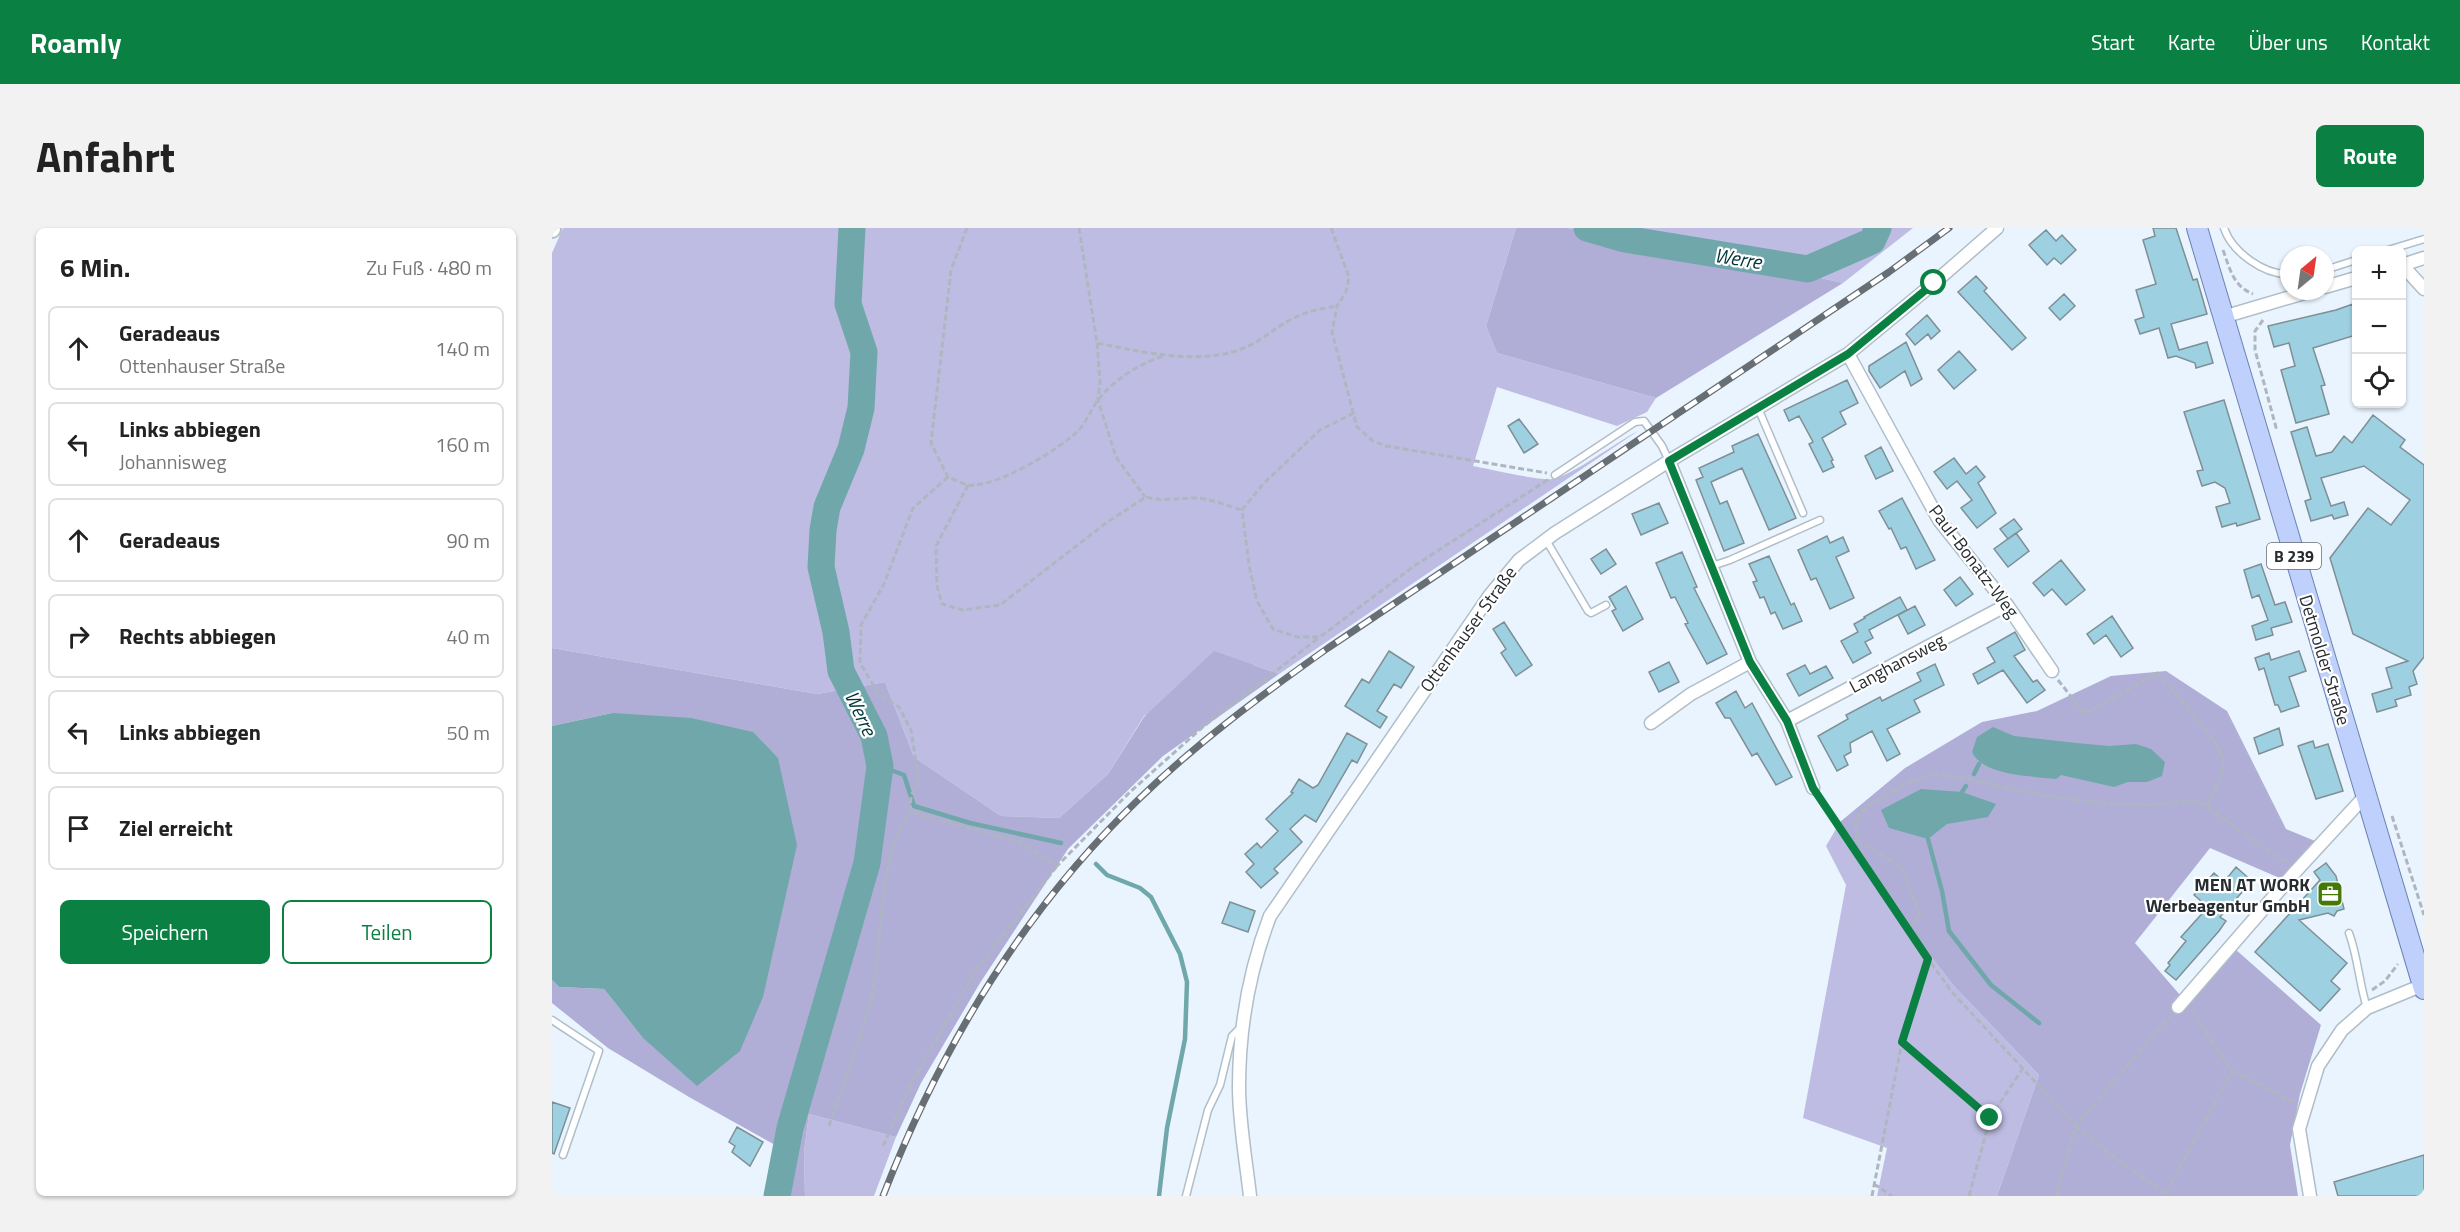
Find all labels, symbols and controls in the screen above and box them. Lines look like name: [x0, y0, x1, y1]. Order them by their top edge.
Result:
text: Roamly: [30, 21, 121, 64]
text: Start: [2091, 26, 2135, 58]
text: Karte: [2168, 26, 2215, 58]
text: Über uns: [2248, 26, 2328, 58]
text: Kontakt: [2361, 26, 2430, 58]
text: Anfahrt: [36, 124, 175, 188]
button: Route: [2316, 125, 2424, 187]
water label: Werre: [1712, 239, 1765, 277]
north arrow: [2280, 246, 2334, 300]
map controls: [2352, 246, 2406, 408]
button: +: [2352, 246, 2406, 300]
text: 6 Min.: [60, 248, 130, 287]
text: Zu Fuß · 480 m: [366, 252, 492, 283]
route start: [1920, 269, 1946, 295]
button: −: [2352, 300, 2406, 354]
text: Geradeaus: [119, 316, 220, 350]
icon: ahead: [62, 332, 95, 365]
text: 140 m: [435, 333, 490, 364]
text: Ottenhauser Straße: [119, 350, 285, 381]
button: locate: [2352, 354, 2406, 408]
text: Links abbiegen: [119, 412, 261, 446]
icon: left: [62, 428, 95, 461]
text: 160 m: [435, 429, 490, 460]
text: Johannisweg: [119, 446, 227, 477]
street label: Paul-Bonatz-Weg: [1922, 499, 2026, 623]
text: Geradeaus: [119, 523, 220, 557]
icon: ahead: [62, 524, 95, 557]
text: 90 m: [446, 525, 490, 556]
road number: B 239: [2267, 543, 2321, 569]
street label: Ottenhauser Straße: [1413, 560, 1523, 698]
street label: Detmolder Straße: [2292, 591, 2358, 729]
text: Rechts abbiegen: [119, 619, 276, 653]
icon: right: [62, 620, 95, 653]
text: 40 m: [446, 621, 490, 652]
street label: Langhansweg: [1844, 626, 1950, 700]
water label: Werre: [837, 685, 886, 742]
text: Links abbiegen: [119, 715, 261, 749]
icon: left: [62, 716, 95, 749]
text: 50 m: [446, 717, 490, 748]
text: Ziel erreicht: [119, 811, 233, 845]
icon: arrive: [62, 812, 95, 845]
place label: MEN AT WORK Werbeagentur GmbH: [2146, 871, 2310, 919]
office icon: MEN AT WORK Werbeagentur GmbH: [2315, 879, 2345, 909]
button: Speichern: [60, 900, 270, 964]
button: Teilen: [282, 900, 492, 964]
route end: [1976, 1104, 2002, 1130]

